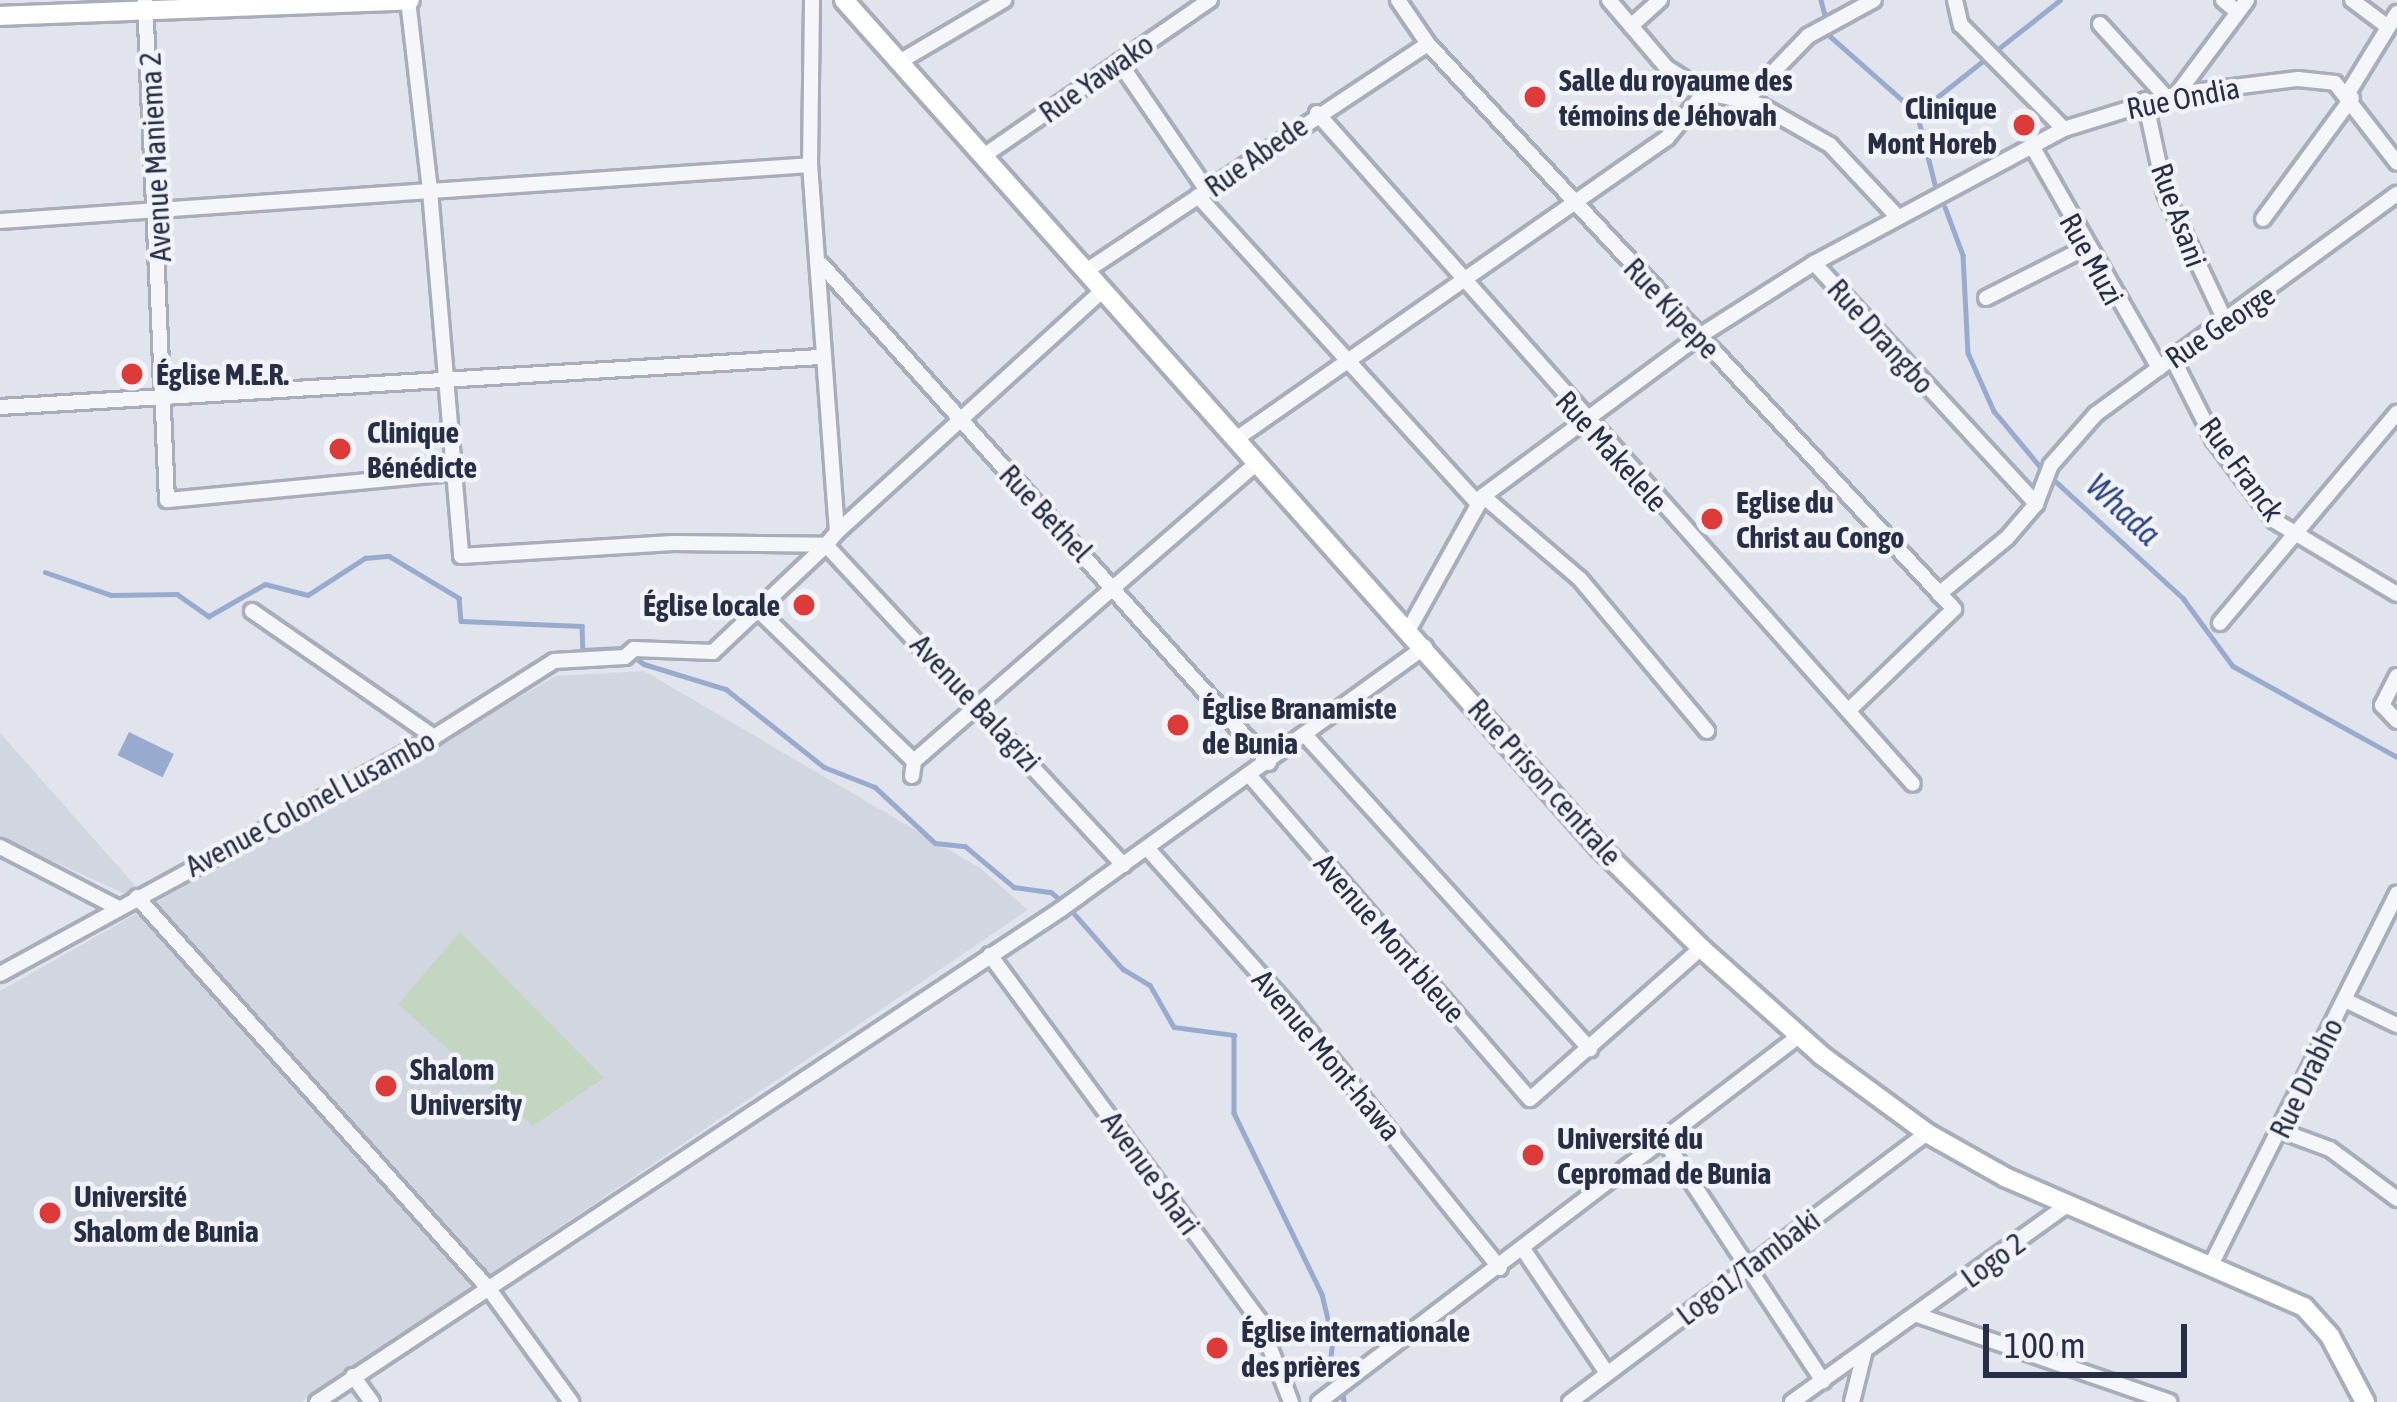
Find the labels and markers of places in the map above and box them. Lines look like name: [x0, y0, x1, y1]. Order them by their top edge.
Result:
place label: Salle du royaume des témoins de Jéhovah: [1559, 62, 1793, 132]
marker: Salle du royaume des témoins de Jéhovah: [1522, 84, 1548, 110]
place label: Clinique Mont Horeb: [1867, 90, 1997, 160]
marker: Clinique Mont Horeb: [2008, 109, 2040, 141]
place label: Église M.E.R.: [156, 356, 289, 392]
marker: Église M.E.R.: [119, 361, 145, 387]
place label: Clinique Bénédicte: [367, 414, 477, 484]
marker: Clinique Bénédicte: [324, 433, 356, 465]
place label: Eglise du Christ au Congo: [1736, 484, 1904, 554]
marker: Eglise du Christ au Congo: [1699, 506, 1725, 532]
place label: Église locale: [643, 587, 780, 623]
marker: Église locale: [791, 592, 817, 618]
place label: Église Branamiste de Bunia: [1202, 690, 1397, 760]
marker: Église Branamiste de Bunia: [1165, 712, 1191, 738]
place label: Shalom University: [410, 1051, 522, 1122]
marker: Shalom University: [373, 1073, 399, 1099]
place label: Université du Cepromad de Bunia: [1557, 1120, 1771, 1190]
marker: Université du Cepromad de Bunia: [1520, 1142, 1546, 1168]
place label: Université Shalom de Bunia: [74, 1178, 259, 1248]
marker: Université Shalom de Bunia: [37, 1200, 63, 1226]
place label: Église internationale des prières: [1241, 1313, 1470, 1384]
marker: Église internationale des prières: [1204, 1335, 1230, 1361]

